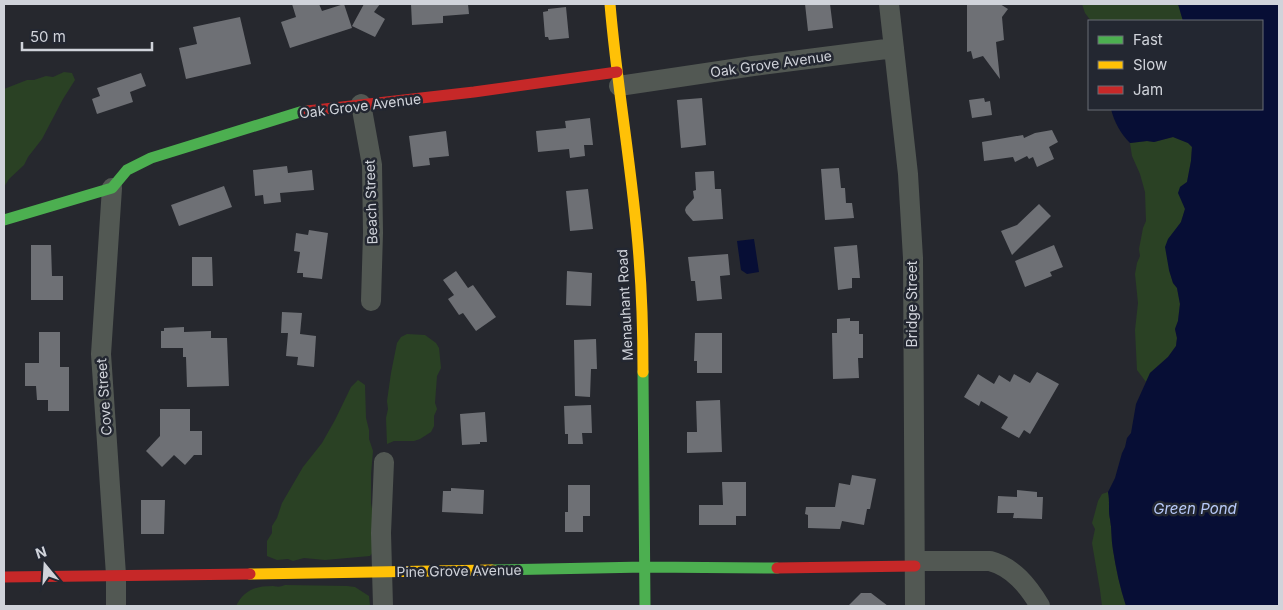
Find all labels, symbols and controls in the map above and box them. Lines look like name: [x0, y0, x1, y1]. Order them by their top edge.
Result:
scale bar: [22, 20, 152, 52]
legend: [1088, 20, 1263, 110]
text: 50 m: [30, 27, 66, 46]
text: Fast: [1133, 30, 1163, 49]
street label: Oak Grove Avenue: [709, 47, 833, 80]
text: Slow: [1133, 55, 1167, 74]
text: Jam: [1133, 80, 1163, 99]
street label: Oak Grove Avenue: [298, 90, 422, 121]
street label: Beach Street: [361, 159, 380, 245]
street label: Menauhant Road: [613, 249, 636, 361]
street label: Bridge Street: [903, 260, 920, 347]
street label: Cove Street: [92, 357, 115, 436]
water label: Green Pond: [1153, 499, 1238, 518]
north arrow: [20, 540, 70, 590]
text: N: [33, 542, 49, 562]
street label: Pine Grove Avenue: [396, 561, 522, 580]

